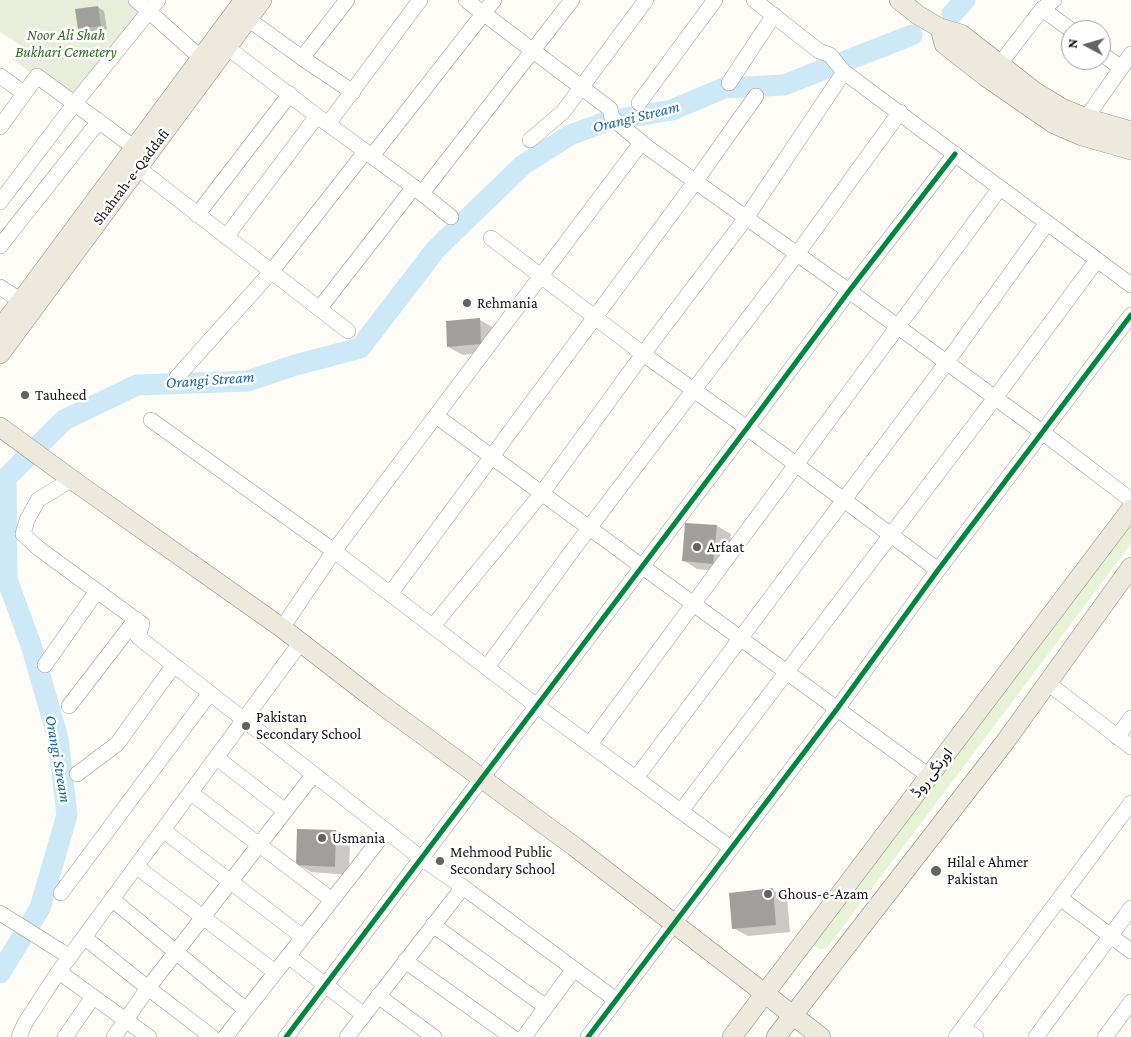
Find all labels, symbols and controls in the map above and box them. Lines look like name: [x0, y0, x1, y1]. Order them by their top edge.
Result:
north arrow: [1061, 20, 1111, 70]
park label: Noor Ali Shah Bukhari Cemetery: [15, 26, 117, 61]
text: N: [1064, 38, 1081, 49]
water label: Orangi Stream: [591, 97, 681, 137]
street label: Shahrah-e-Qaddafi: [89, 125, 173, 229]
place label: Rehmania: [477, 294, 538, 312]
marker: Rehmania: [461, 297, 473, 309]
water label: Orangi Stream: [165, 367, 255, 393]
place label: Tauheed: [35, 386, 87, 404]
marker: Tauheed: [19, 389, 31, 401]
place label: Arfaat: [707, 538, 744, 556]
marker: Arfaat: [691, 541, 703, 553]
place label: Pakistan Secondary School: [256, 708, 361, 743]
water label: Orangi Stream: [41, 714, 75, 804]
marker: Pakistan Secondary School: [240, 720, 252, 732]
street label: اورنگی روڈ: [908, 745, 956, 801]
place label: Usmania: [332, 829, 385, 847]
marker: Usmania: [316, 832, 328, 844]
place label: Mehmood Public Secondary School: [450, 843, 555, 878]
place label: Hilal e Ahmer Pakistan: [947, 853, 1028, 888]
marker: Mehmood Public Secondary School: [434, 855, 446, 867]
marker: Hilal e Ahmer Pakistan: [929, 864, 943, 878]
place label: Ghous-e-Azam: [778, 885, 869, 903]
marker: Ghous-e-Azam: [762, 888, 774, 900]

